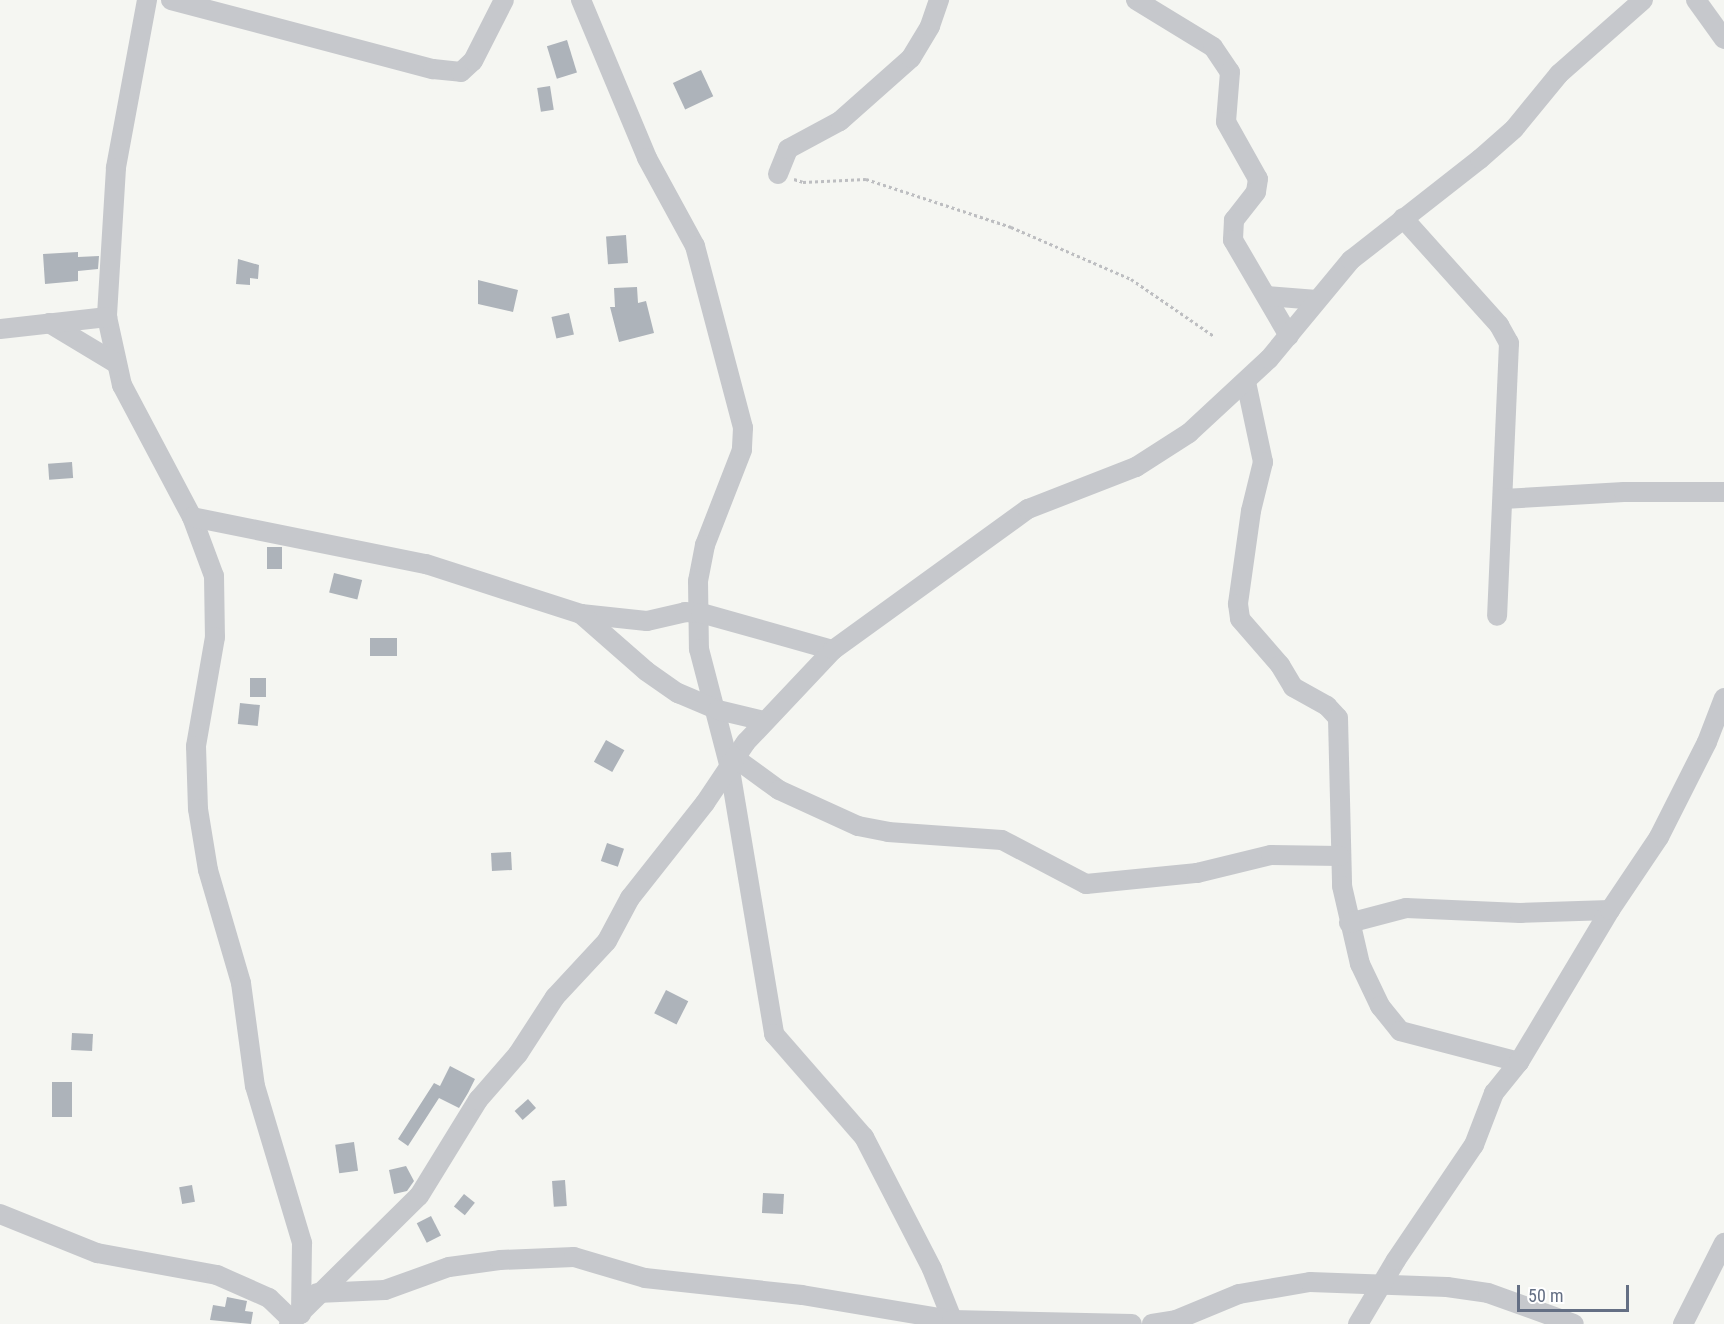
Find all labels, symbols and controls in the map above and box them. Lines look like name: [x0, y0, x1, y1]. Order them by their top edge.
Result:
scale bar: [1520, 1273, 1632, 1311]
text: 50 m: [1528, 1285, 1563, 1306]

